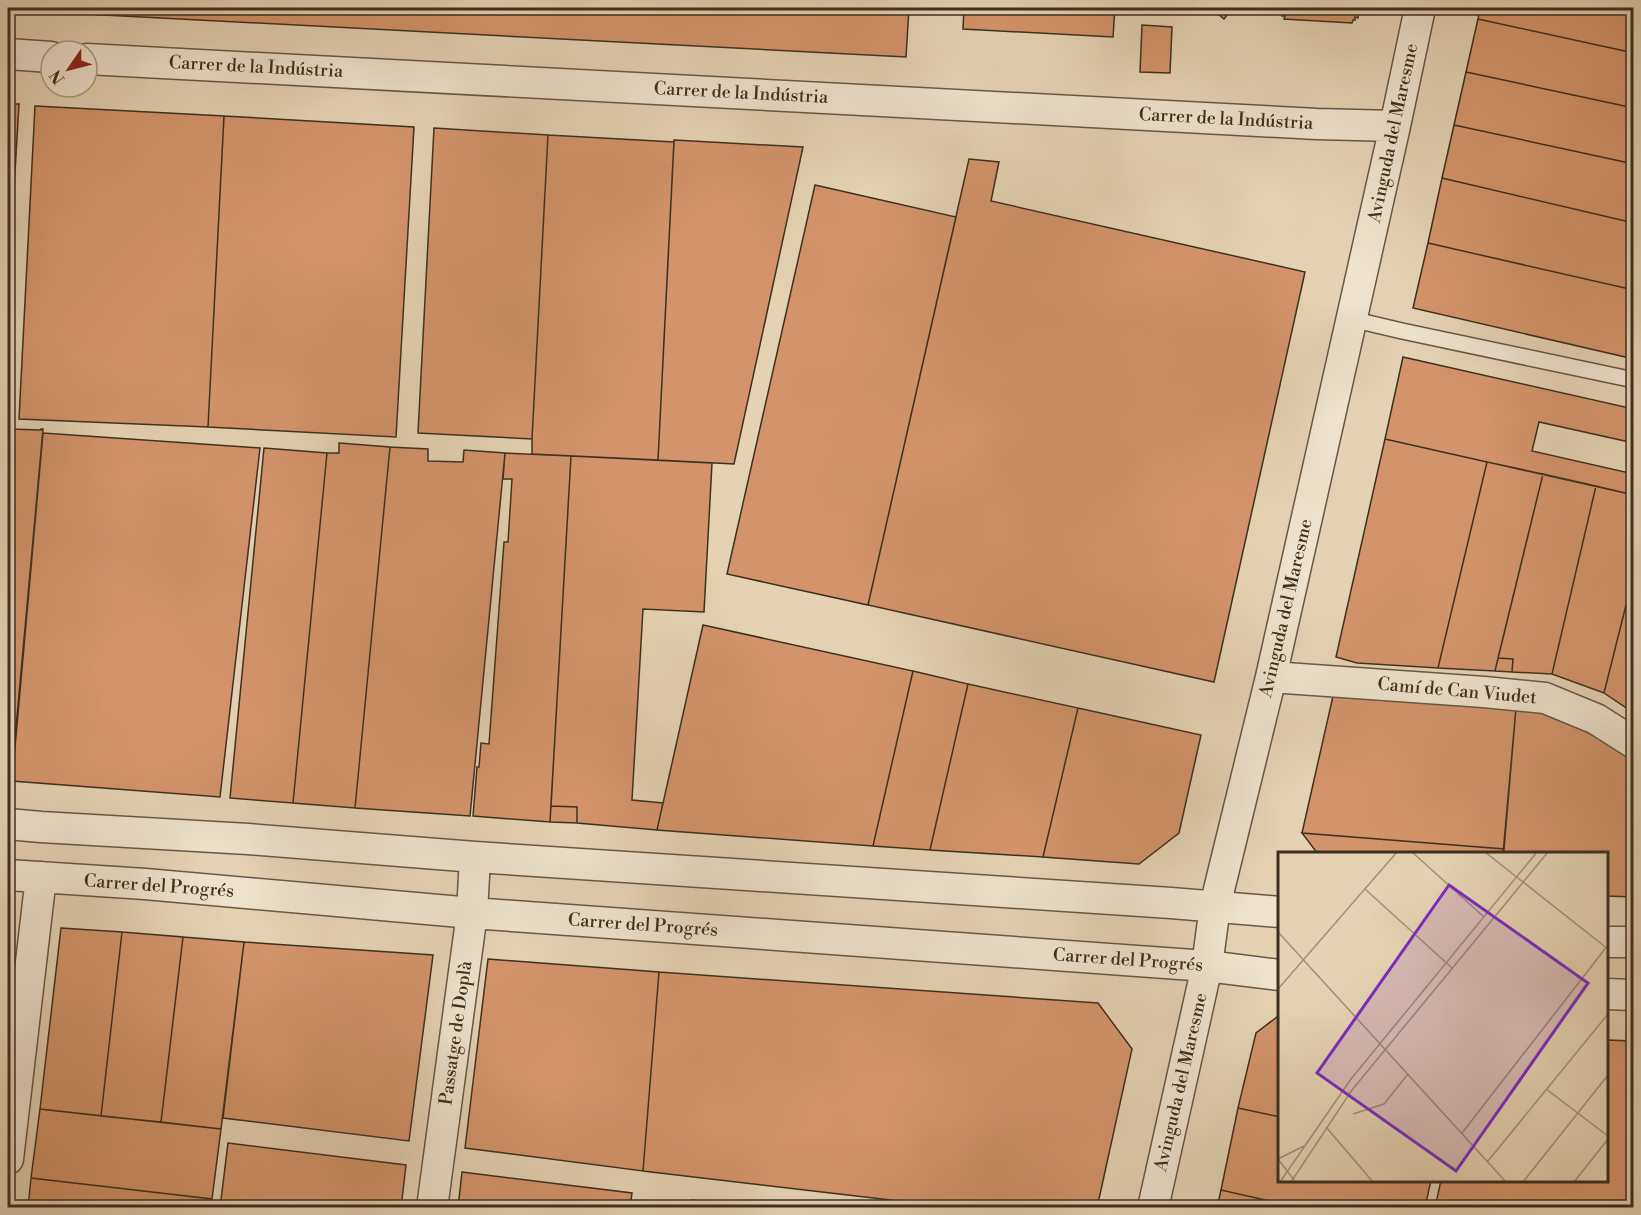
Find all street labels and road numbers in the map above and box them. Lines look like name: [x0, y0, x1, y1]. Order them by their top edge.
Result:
street label: Avinguda del Maresme: [1363, 41, 1423, 226]
street label: Carrer de la Indústria: [168, 51, 345, 83]
street label: Carrer de la Indústria: [653, 77, 830, 109]
street label: Carrer de la Indústria: [1138, 103, 1315, 135]
street label: Avinguda del Maresme: [1254, 516, 1318, 701]
street label: Camí de Can Viudet: [1377, 673, 1538, 709]
street label: Carrer del Progrés: [83, 869, 235, 903]
street label: Carrer del Progrés: [567, 908, 719, 942]
street label: Carrer del Progrés: [1052, 943, 1204, 977]
street label: Passatge de Doplà: [434, 958, 478, 1107]
street label: Avinguda del Maresme: [1149, 990, 1213, 1175]

